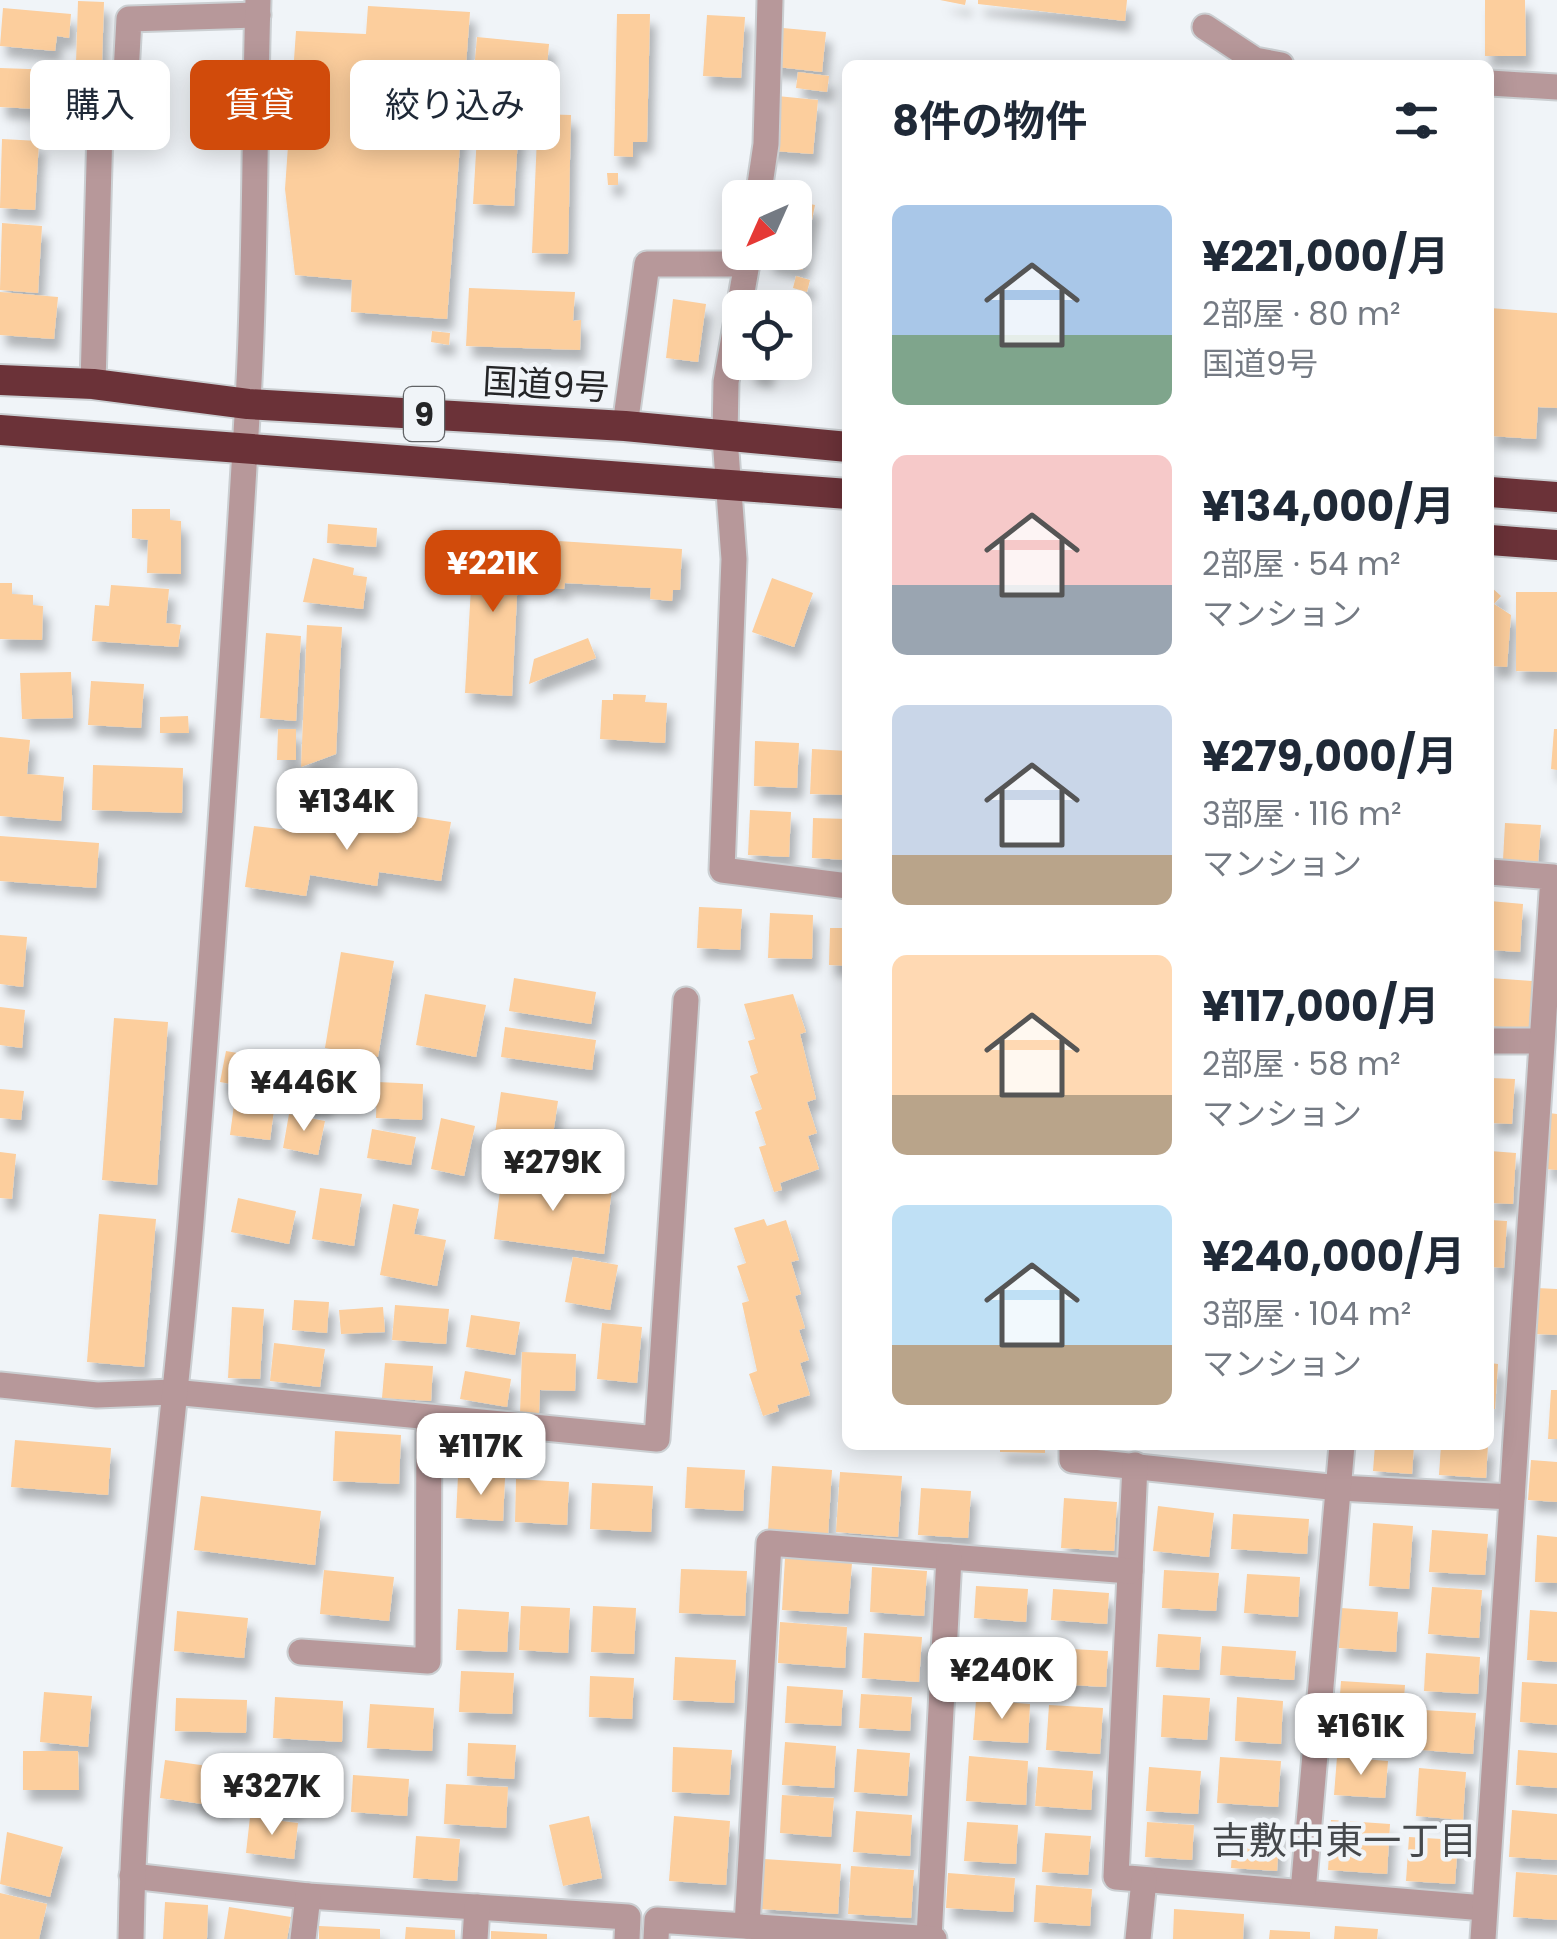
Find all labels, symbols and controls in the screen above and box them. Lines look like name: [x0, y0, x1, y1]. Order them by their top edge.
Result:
chip: 購入: [30, 60, 170, 150]
chip: 賃貸: [190, 60, 330, 150]
chip: 絞り込み: [350, 60, 560, 150]
text: 8件の物件: [892, 92, 1087, 151]
icon: filters: [1389, 93, 1444, 148]
north arrow: [722, 180, 812, 270]
map controls: [722, 180, 812, 380]
text: ¥221,000/月: [1202, 227, 1449, 286]
icon: home: [972, 245, 1092, 365]
button: locate: [722, 290, 812, 380]
text: 2部屋 · 80 m²: [1202, 291, 1401, 336]
text: 国道9号: [1202, 341, 1318, 386]
street label: 国道9号: [481, 356, 611, 412]
road number: 9: [404, 387, 444, 441]
text: ¥134,000/月: [1202, 477, 1455, 536]
icon: home: [972, 495, 1092, 615]
pin: ¥221K: [423, 530, 563, 615]
text: ¥221K: [447, 540, 539, 585]
text: 2部屋 · 54 m²: [1202, 541, 1401, 586]
text: マンション: [1202, 591, 1362, 636]
text: ¥279,000/月: [1202, 727, 1458, 786]
icon: home: [972, 745, 1092, 865]
pin: ¥134K: [277, 768, 417, 853]
text: ¥134K: [299, 778, 395, 823]
text: 3部屋 · 116 m²: [1202, 791, 1402, 836]
text: マンション: [1202, 841, 1362, 886]
text: ¥117,000/月: [1202, 977, 1439, 1036]
icon: home: [972, 995, 1092, 1115]
text: 2部屋 · 58 m²: [1202, 1041, 1401, 1086]
pin: ¥446K: [234, 1049, 374, 1134]
text: ¥446K: [250, 1059, 358, 1104]
text: マンション: [1202, 1091, 1362, 1136]
pin: ¥279K: [483, 1129, 623, 1214]
text: ¥279K: [504, 1139, 602, 1184]
text: ¥240,000/月: [1202, 1227, 1465, 1286]
icon: home: [972, 1245, 1092, 1365]
text: 3部屋 · 104 m²: [1202, 1291, 1411, 1336]
text: マンション: [1202, 1341, 1362, 1386]
pin: ¥117K: [411, 1413, 551, 1498]
text: ¥117K: [439, 1423, 523, 1468]
pin: ¥240K: [932, 1637, 1072, 1722]
text: ¥240K: [950, 1647, 1054, 1692]
pin: ¥161K: [1291, 1693, 1431, 1778]
text: ¥161K: [1317, 1703, 1405, 1748]
pin: ¥327K: [202, 1753, 342, 1838]
text: ¥327K: [223, 1763, 321, 1808]
district label: 吉敷中東一丁目: [1211, 1814, 1477, 1867]

